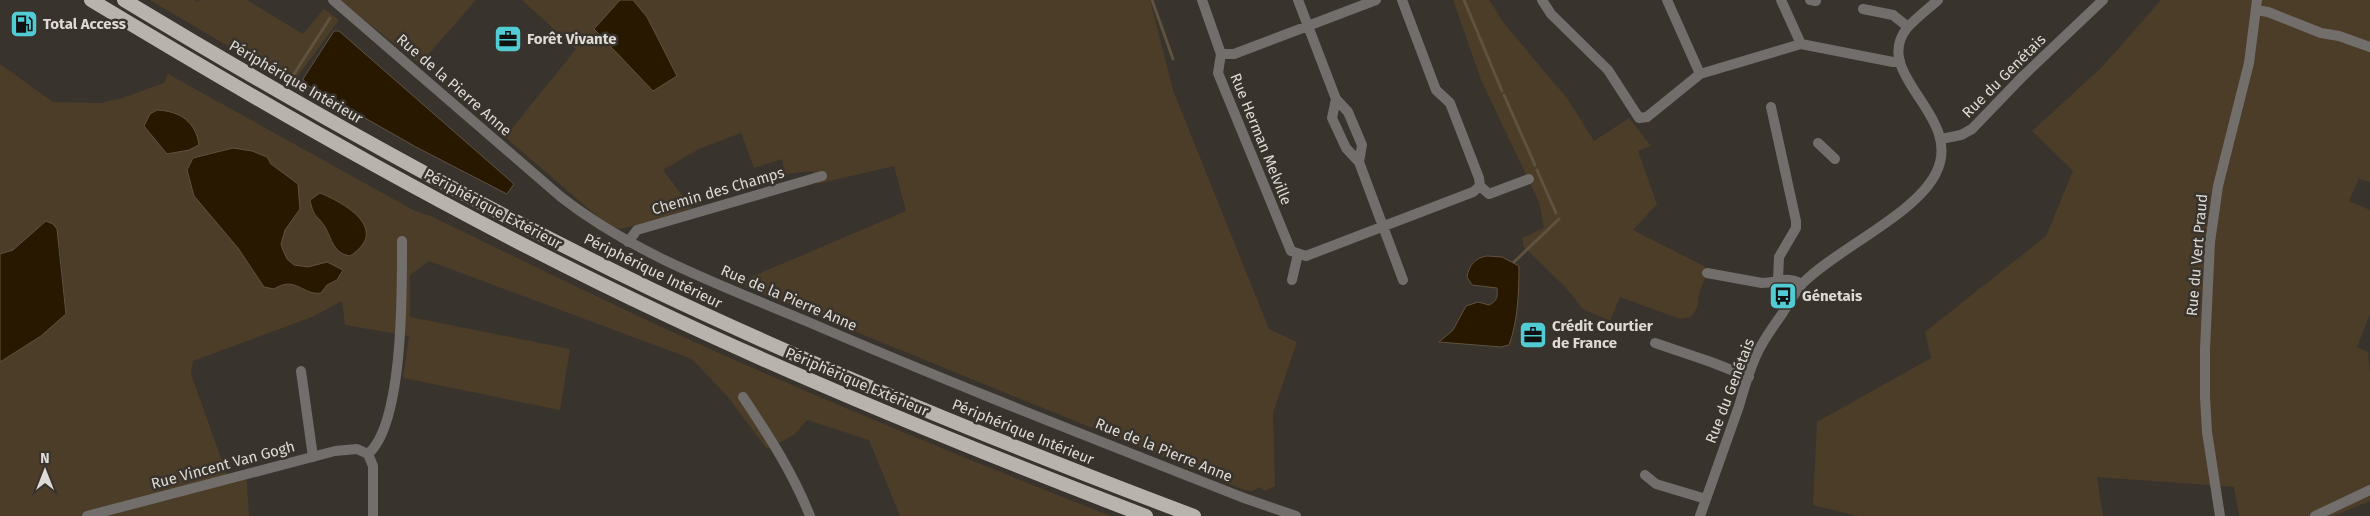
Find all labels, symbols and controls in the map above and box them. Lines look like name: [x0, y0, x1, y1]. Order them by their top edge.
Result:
fuel station icon: Total Access: [9, 9, 39, 39]
place label: Total Access: [43, 15, 126, 33]
office icon: Forêt Vivante: [493, 24, 523, 54]
street label: Rue de la Pierre Anne: [393, 30, 515, 140]
place label: Forêt Vivante: [527, 30, 617, 48]
street label: Rue du Genétais: [1958, 30, 2050, 122]
street label: Périphérique Intérieur: [226, 36, 366, 128]
street label: Rue Herman Melville: [1226, 70, 1296, 208]
street label: Chemin des Champs: [650, 163, 786, 219]
street label: Périphérique Extérieur: [421, 165, 565, 253]
street label: Rue du Vert Praud: [2183, 193, 2211, 317]
street label: Périphérique Intérieur: [581, 230, 725, 312]
street label: Rue de la Pierre Anne: [718, 261, 860, 335]
bus stop icon: Génetais: [1768, 281, 1798, 311]
place label: Génetais: [1802, 287, 1862, 305]
place label: Crédit Courtier de France: [1552, 317, 1654, 352]
office icon: Crédit Courtier de France: [1518, 320, 1548, 350]
street label: Rue du Genétais: [1702, 336, 1758, 446]
street label: Périphérique Extérieur: [783, 344, 931, 420]
street label: Périphérique Intérieur: [949, 395, 1097, 469]
street label: Rue de la Pierre Anne: [1093, 414, 1235, 486]
street label: Rue Vincent Van Gogh: [149, 437, 297, 493]
north arrow: [20, 446, 70, 496]
text: N: [40, 450, 50, 467]

